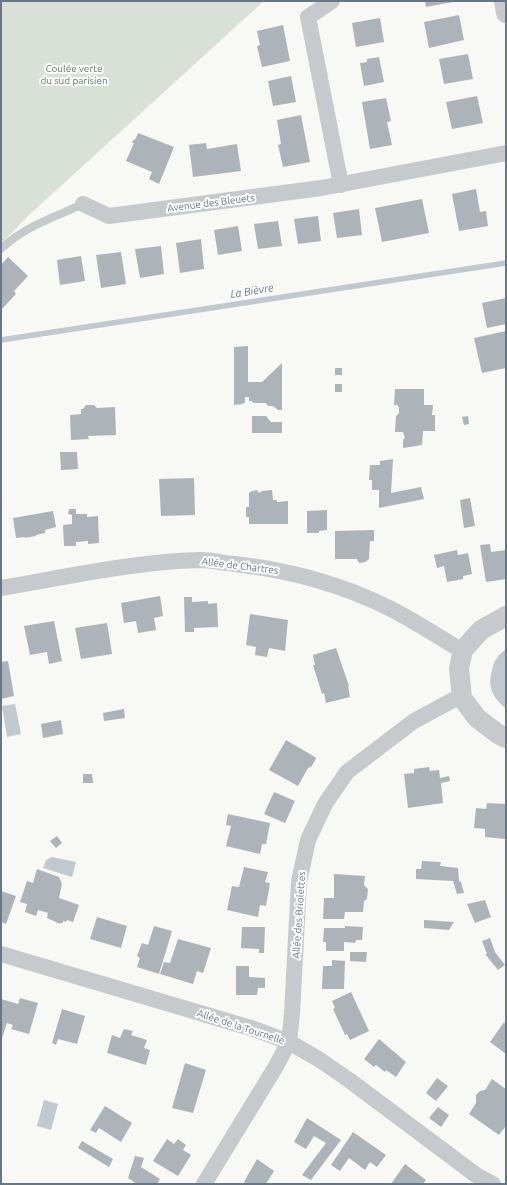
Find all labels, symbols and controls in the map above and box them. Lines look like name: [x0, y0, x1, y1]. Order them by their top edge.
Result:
park label: Coulée verte du sud parisien: [40, 63, 108, 86]
street label: Avenue des Bleuets: [167, 192, 255, 214]
water label: La Bièvre: [229, 281, 275, 301]
street label: Allée de Chartres: [201, 555, 279, 577]
street label: Allée des Briolettes: [290, 871, 308, 959]
street label: Allée de la Tournelle: [196, 1007, 286, 1047]

